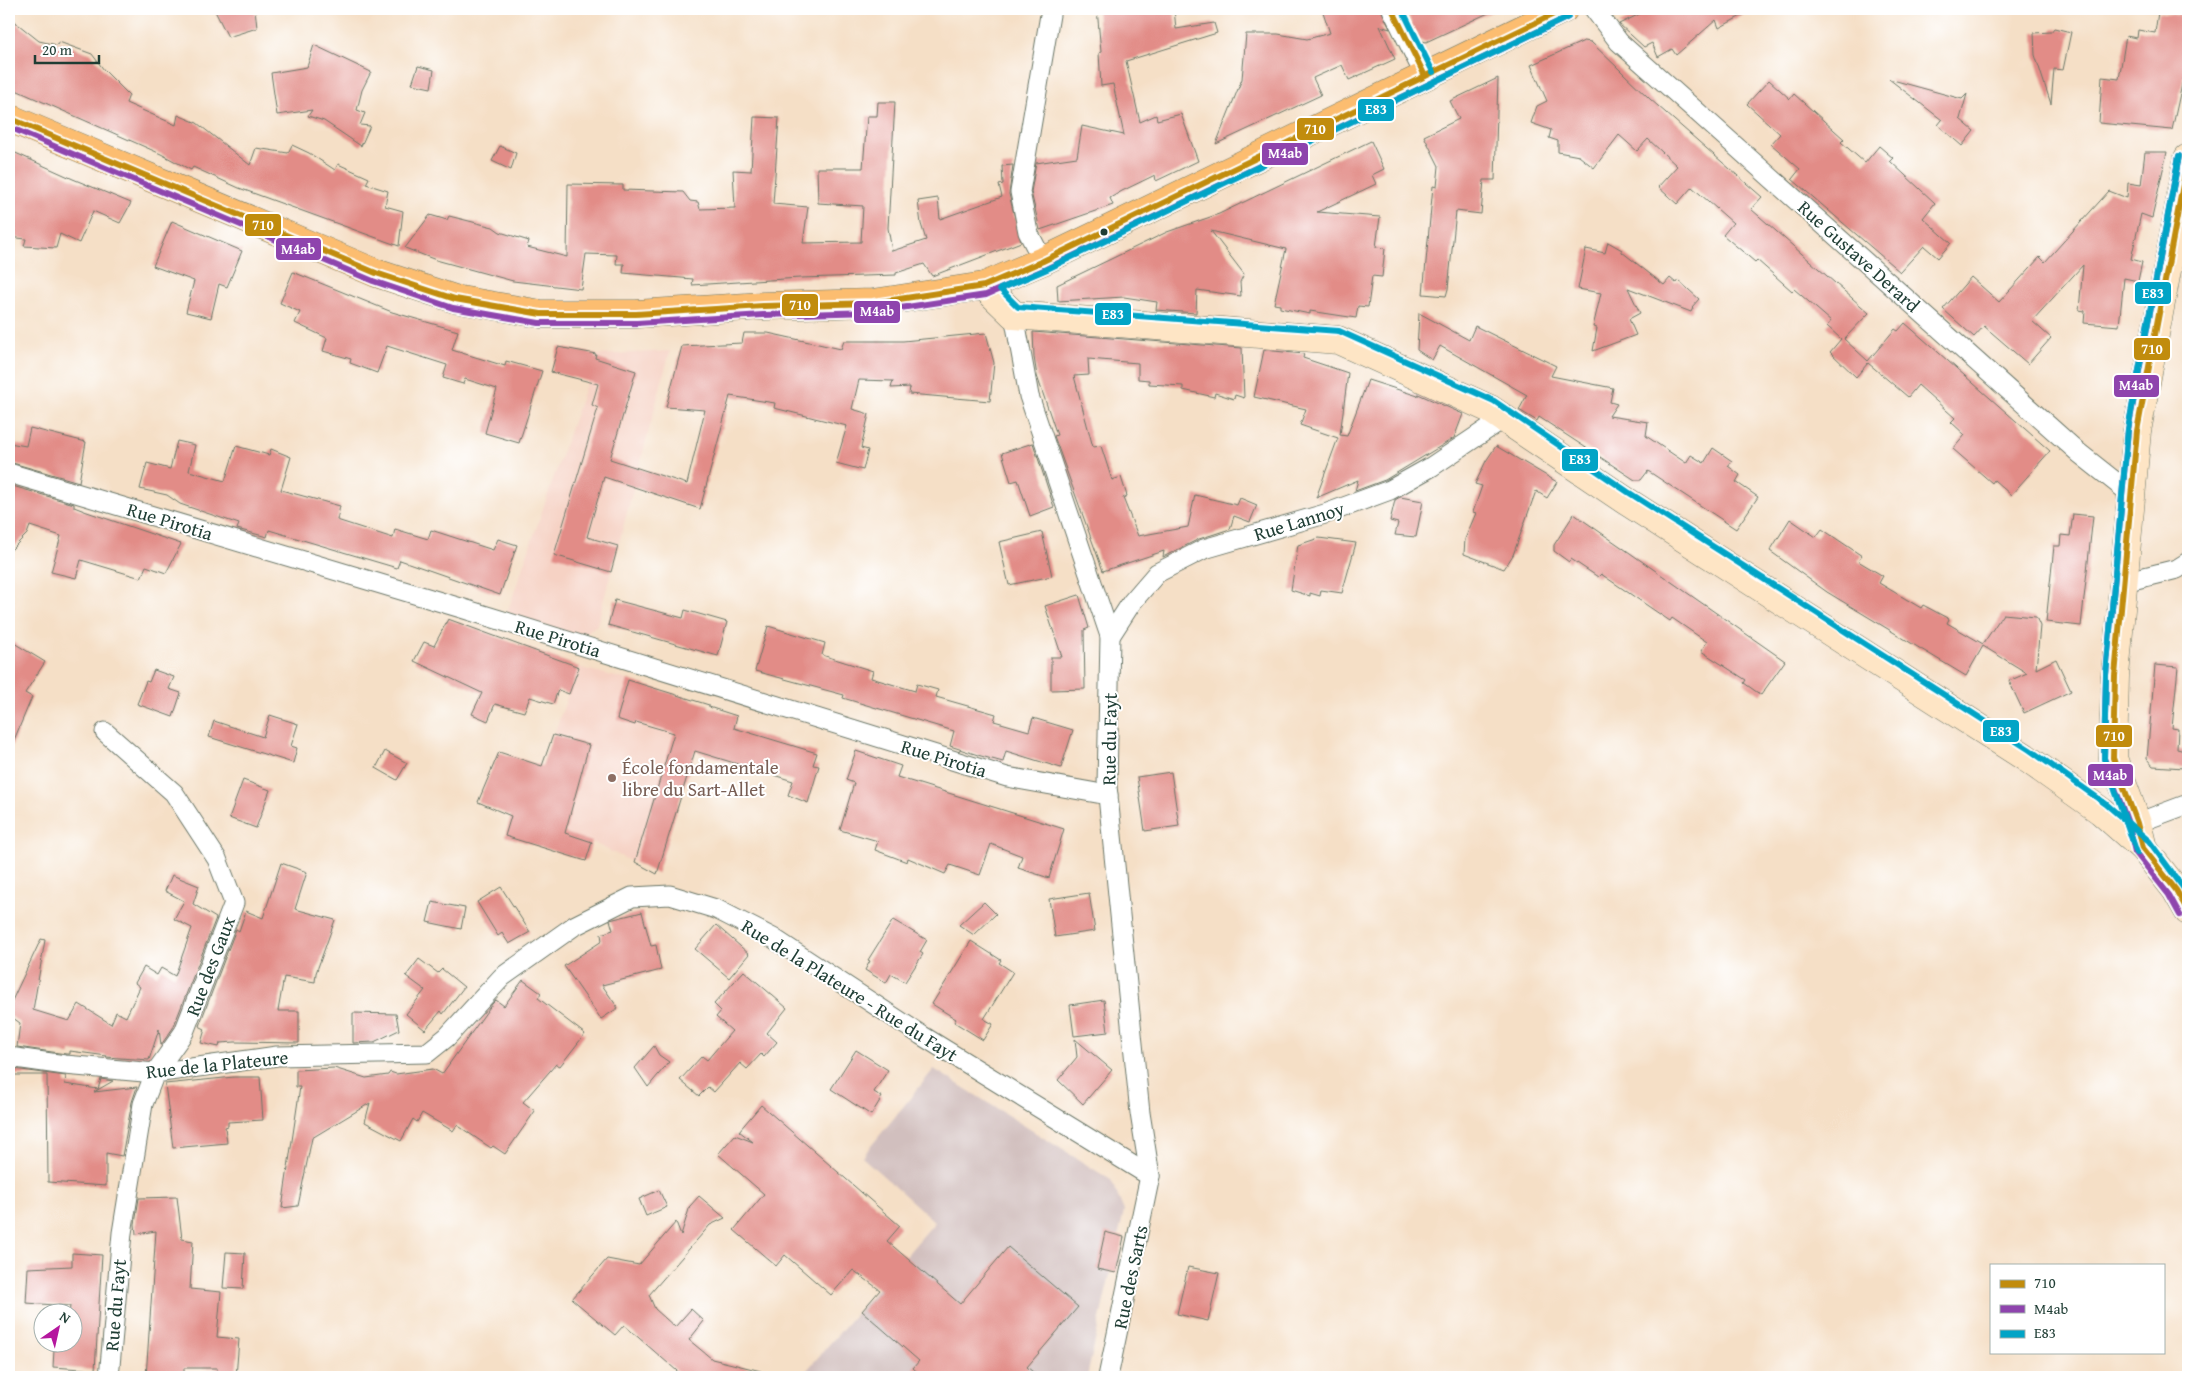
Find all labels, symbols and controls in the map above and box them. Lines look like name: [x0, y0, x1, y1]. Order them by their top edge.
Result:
scale bar: [35, 32, 99, 64]
text: 20 m: [42, 39, 73, 60]
line badge: E83: [1357, 98, 1395, 122]
text: E83: [1365, 99, 1387, 119]
line badge: 710: [1296, 117, 1335, 141]
text: 710: [1304, 119, 1326, 139]
line badge: M4ab: [1261, 142, 1309, 166]
text: M4ab: [1268, 143, 1302, 163]
street label: Rue Gustave Derard: [1792, 193, 1927, 319]
line badge: 710: [244, 213, 282, 237]
text: 710: [252, 215, 274, 235]
unlabelled marker: [1099, 227, 1109, 237]
line badge: M4ab: [275, 237, 322, 261]
text: M4ab: [281, 239, 315, 259]
line badge: E83: [2134, 281, 2172, 305]
text: E83: [2142, 283, 2164, 303]
line badge: 710: [781, 293, 819, 317]
text: 710: [789, 295, 811, 315]
line badge: M4ab: [853, 300, 901, 324]
text: M4ab: [860, 301, 894, 321]
line badge: E83: [1094, 302, 1132, 326]
text: E83: [1102, 304, 1124, 324]
line badge: 710: [2133, 337, 2171, 361]
text: 710: [2141, 339, 2163, 359]
line badge: M4ab: [2113, 374, 2160, 398]
text: M4ab: [2119, 375, 2153, 395]
line badge: E83: [1561, 448, 1599, 472]
text: E83: [1569, 449, 1591, 469]
street label: Rue Lannoy: [1250, 494, 1348, 548]
street label: Rue Pirotia: [124, 495, 216, 547]
street label: Rue Pirotia: [512, 612, 604, 664]
street label: Rue du Fayt: [1094, 692, 1124, 786]
line badge: E83: [1982, 719, 2020, 743]
text: E83: [1990, 721, 2012, 741]
line badge: 710: [2095, 724, 2133, 748]
text: 710: [2103, 726, 2125, 746]
street label: Rue Pirotia: [898, 732, 990, 784]
place label: École fondamentale libre du Sart-Allet: [622, 753, 779, 803]
line badge: M4ab: [2087, 763, 2134, 787]
text: M4ab: [2093, 765, 2127, 785]
marker: École fondamentale libre du Sart-Allet: [606, 772, 618, 784]
street label: Rue des Gaux: [178, 912, 242, 1020]
street label: Rue de la Plateure - Rue du Fayt: [736, 912, 964, 1068]
street label: Rue de la Plateure: [144, 1043, 290, 1085]
street label: Rue des Sarts: [1105, 1223, 1155, 1331]
street label: Rue du Fayt: [97, 1257, 133, 1352]
legend: [1990, 1264, 2164, 1354]
text: 710: [2034, 1272, 2056, 1293]
text: M4ab: [2034, 1298, 2069, 1319]
north arrow: [32, 1304, 82, 1354]
text: N: [56, 1306, 75, 1328]
text: E83: [2034, 1322, 2056, 1343]

